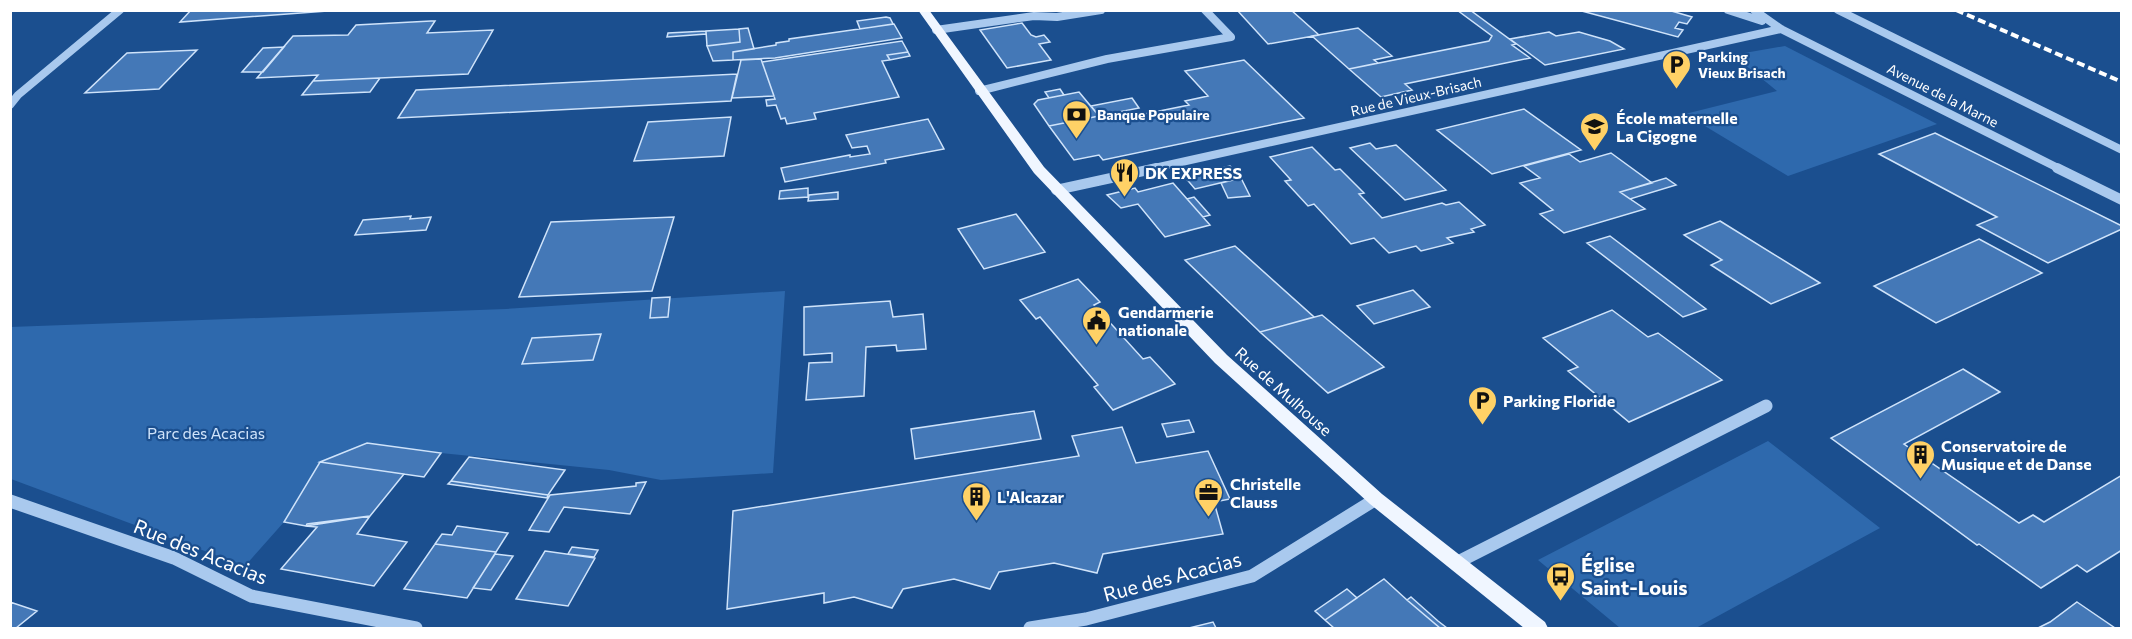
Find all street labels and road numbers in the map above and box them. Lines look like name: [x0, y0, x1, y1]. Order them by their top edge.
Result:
street label: Avenue de la Marne: [1884, 60, 2002, 130]
street label: Rue de Vieux-Brisach: [1349, 73, 1483, 119]
street label: Rue de Mulhouse: [1232, 343, 1336, 439]
street label: Rue des Acacias: [131, 513, 271, 589]
street label: Rue des Acacias: [1100, 546, 1244, 606]

